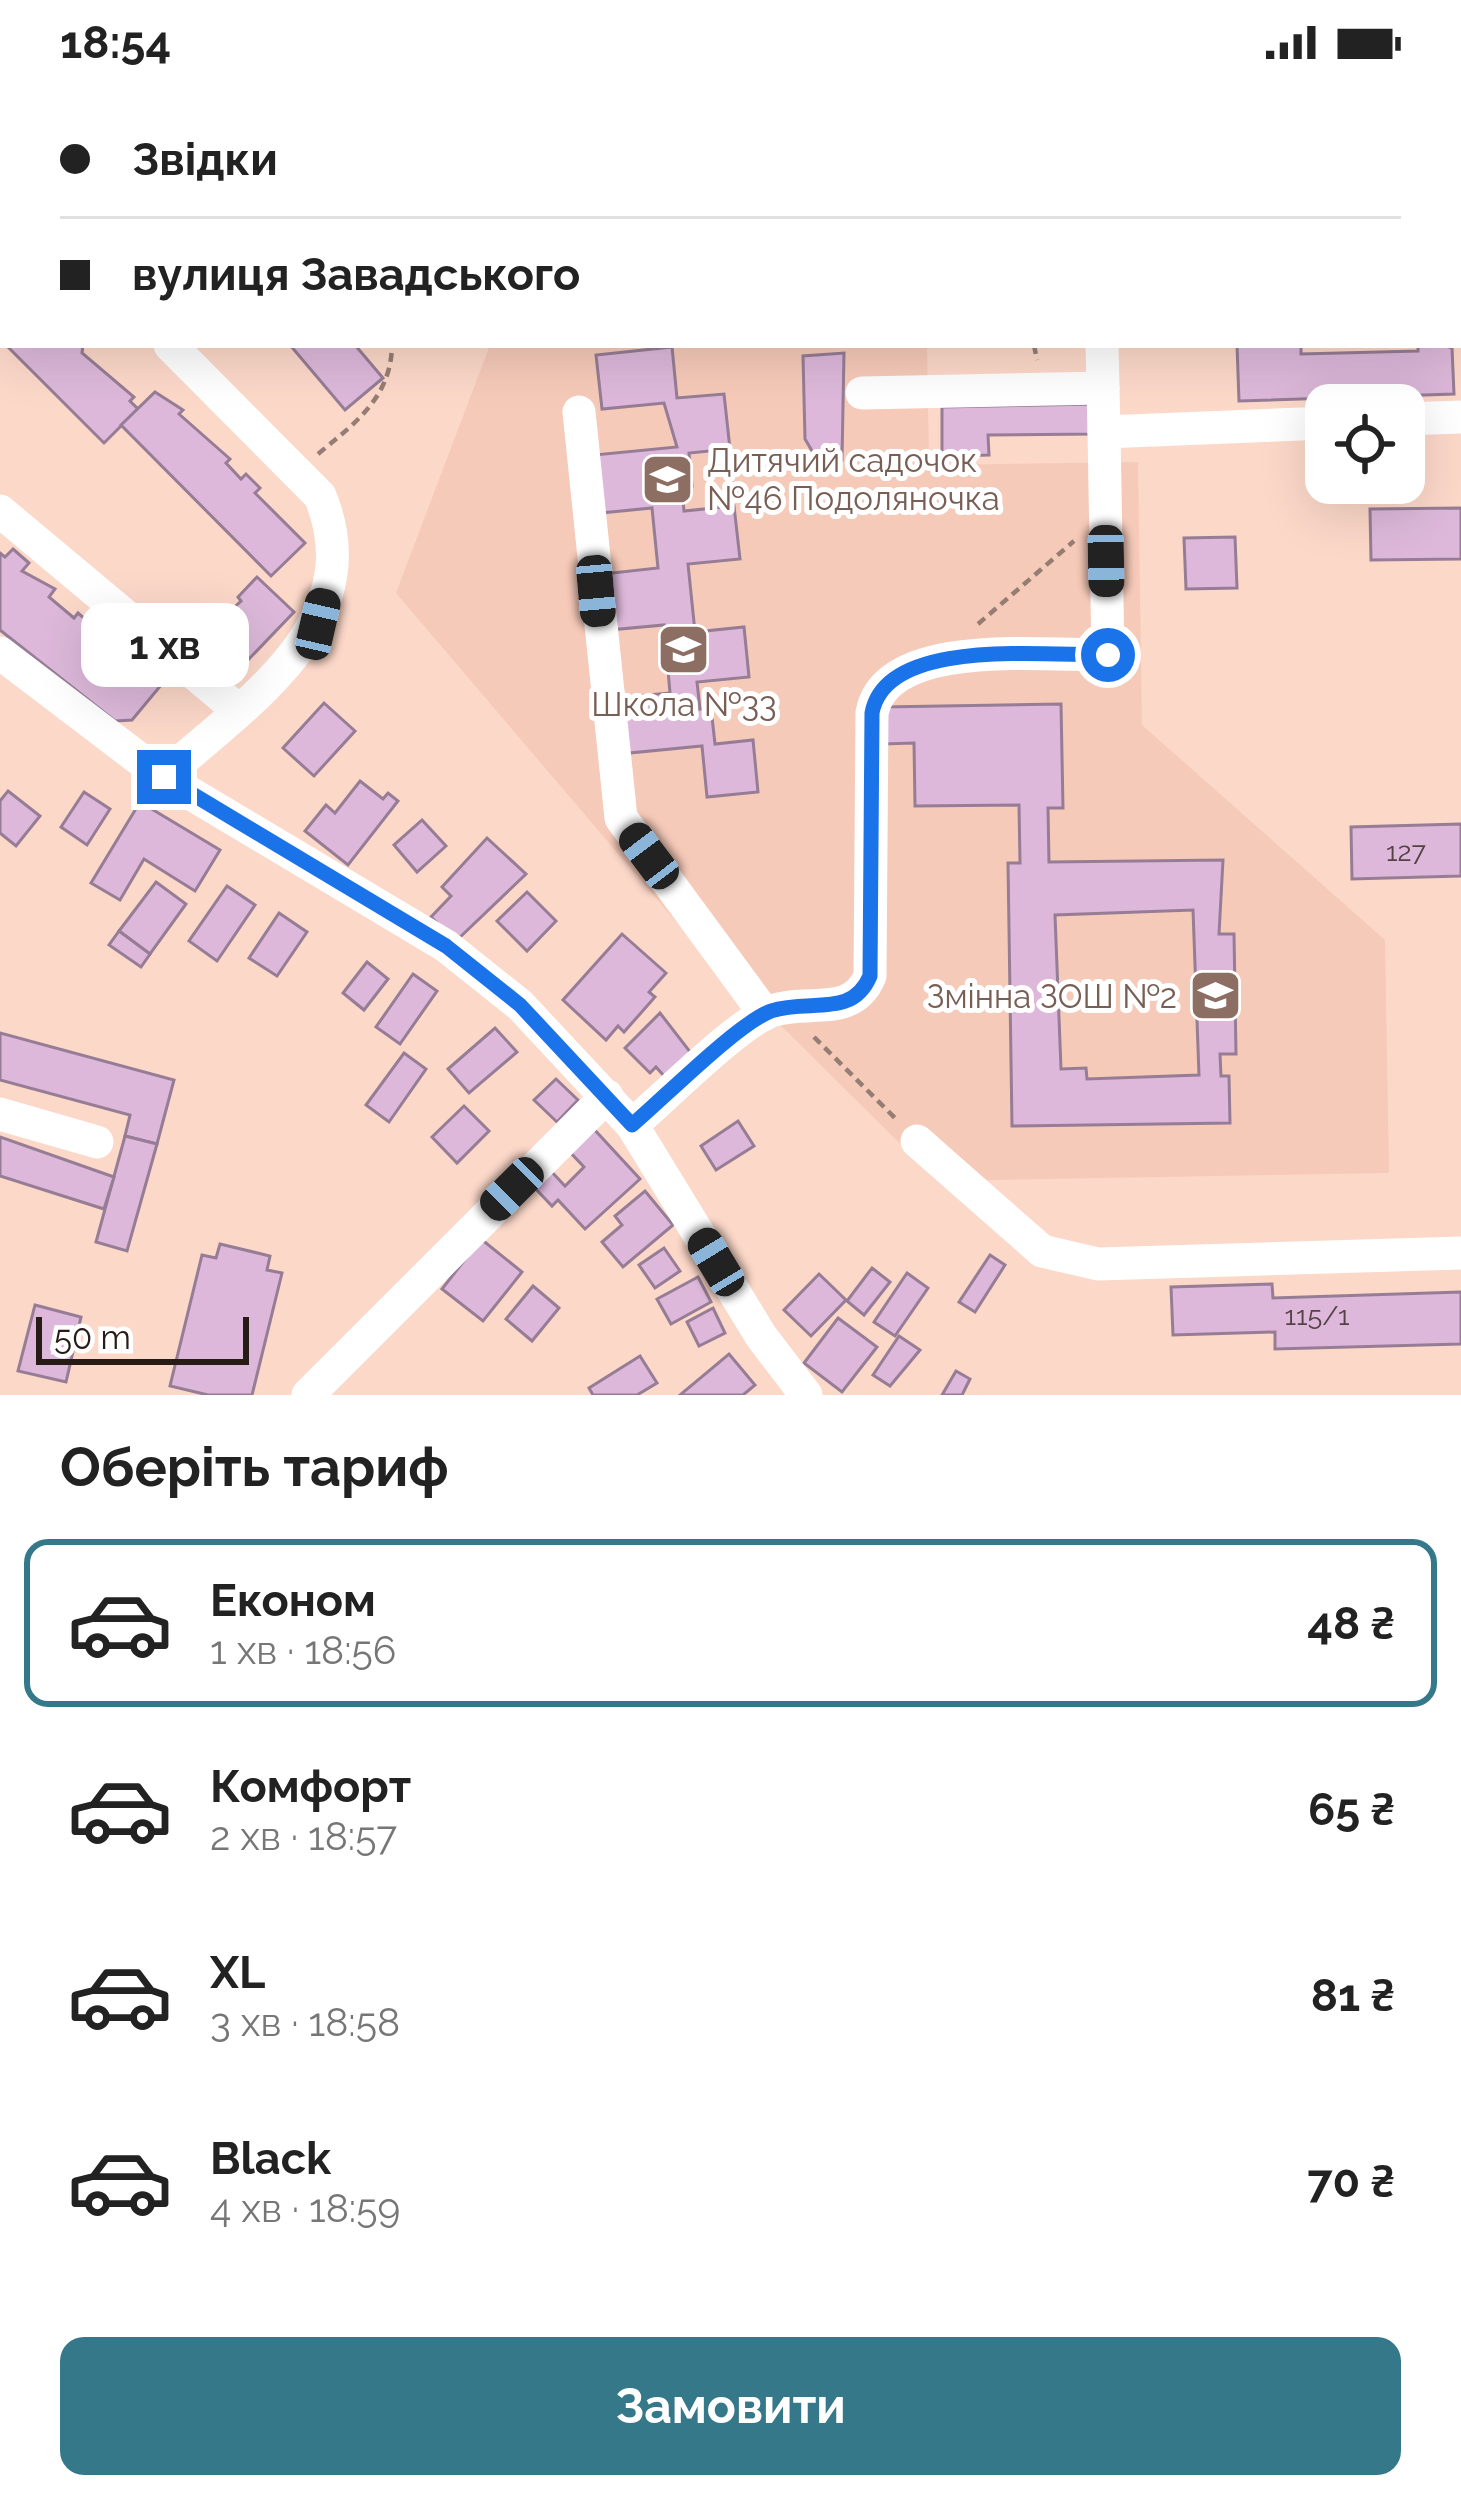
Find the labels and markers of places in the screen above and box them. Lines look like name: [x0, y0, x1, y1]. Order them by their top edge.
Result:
place label: Дитячий садочок №46 Подоляночка: [707, 441, 1000, 518]
school or university icon: Дитячий садочок №46 Подоляночка: [640, 451, 696, 507]
school or university icon: Школа №33: [656, 622, 712, 678]
place label: Школа №33: [591, 685, 777, 724]
school or university icon: Змінна ЗОШ №2: [1188, 968, 1244, 1024]
place label: Змінна ЗОШ №2: [926, 977, 1177, 1016]

